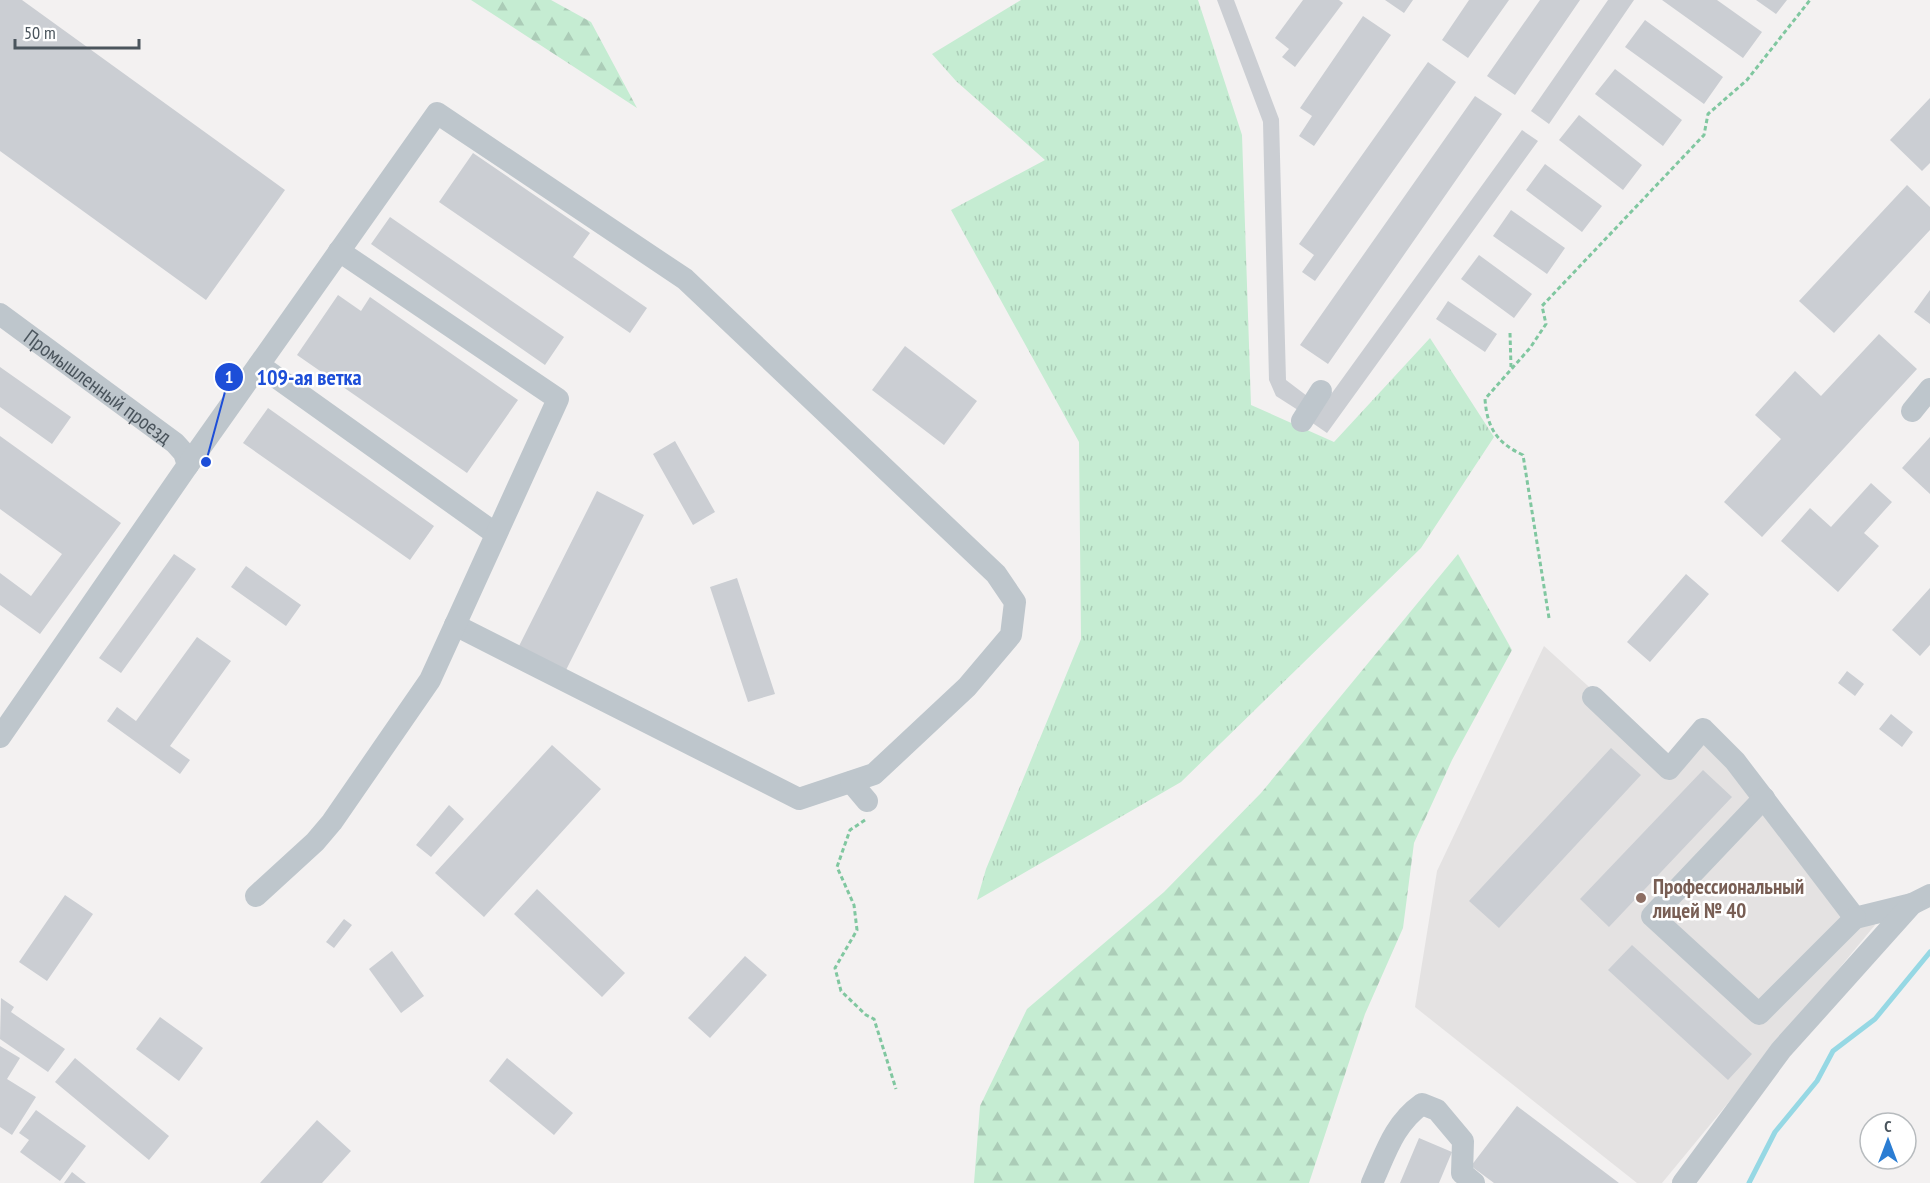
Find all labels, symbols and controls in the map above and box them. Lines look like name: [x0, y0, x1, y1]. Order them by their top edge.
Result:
scale bar: [15, 12, 140, 50]
text: 50 m: [24, 21, 56, 44]
street label: Промышленный проезд: [19, 323, 177, 450]
callout: 109-ая ветка: [214, 357, 374, 397]
text: 109-ая ветка: [256, 363, 362, 391]
text: 1: [225, 365, 233, 388]
place label: Профессиональный лицей № 40: [1652, 873, 1804, 924]
marker: Профессиональный лицей № 40: [1634, 891, 1648, 905]
north arrow: [1858, 1111, 1918, 1171]
text: С: [1884, 1116, 1892, 1136]

